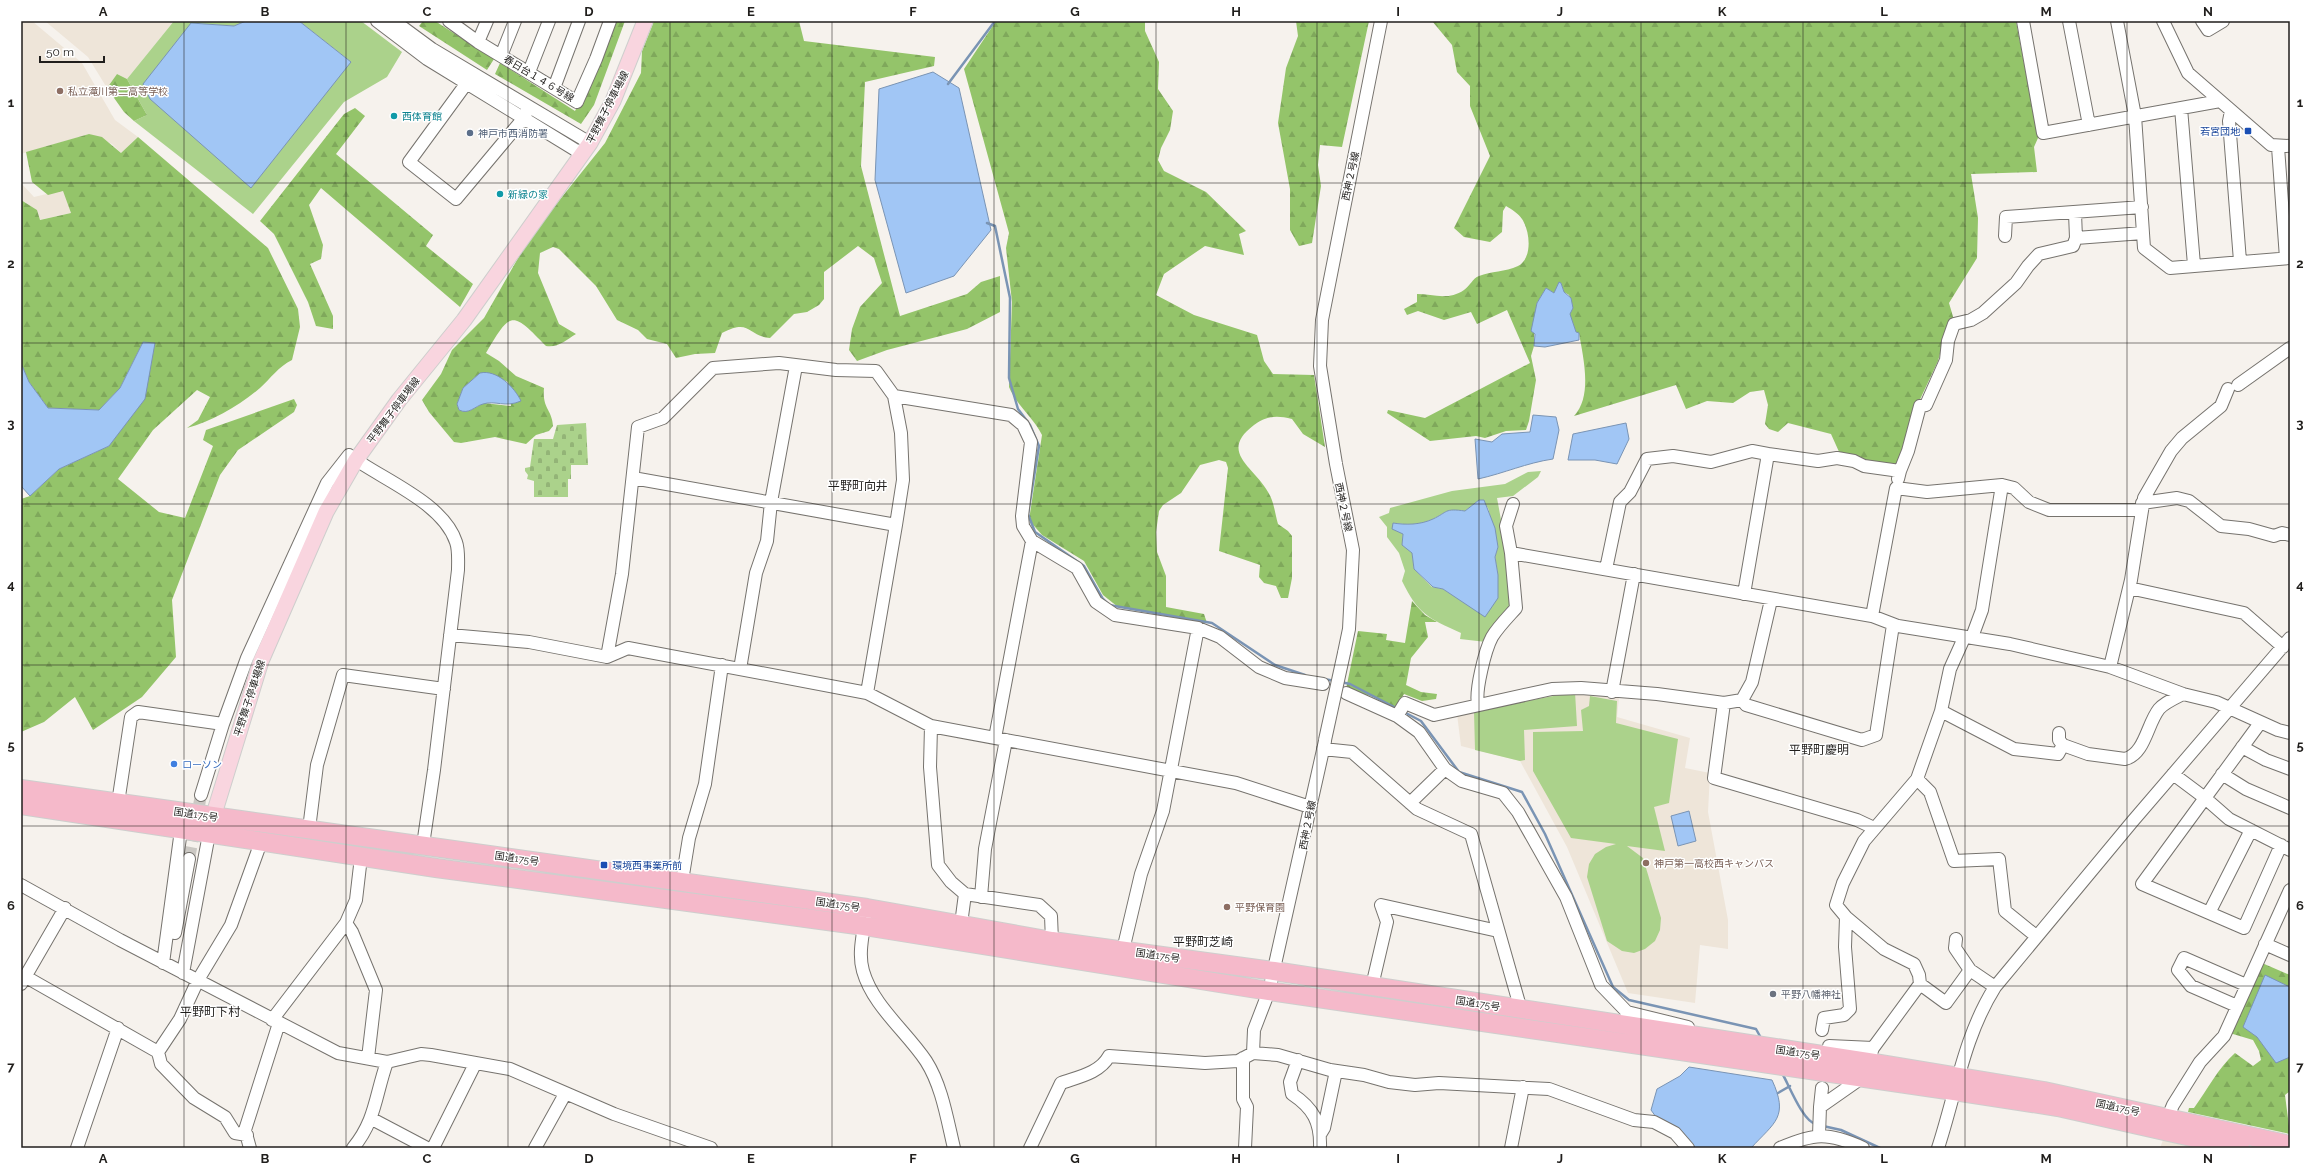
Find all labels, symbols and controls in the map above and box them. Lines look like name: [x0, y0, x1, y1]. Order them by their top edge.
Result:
text: A: [99, 4, 108, 19]
text: B: [261, 4, 270, 19]
text: C: [423, 4, 432, 19]
text: D: [584, 4, 594, 19]
text: E: [747, 4, 755, 19]
text: F: [909, 4, 917, 19]
text: G: [1070, 4, 1080, 19]
text: H: [1231, 4, 1241, 19]
text: I: [1396, 4, 1400, 19]
text: J: [1557, 4, 1563, 19]
text: K: [1718, 4, 1727, 19]
text: L: [1880, 4, 1888, 19]
text: M: [2040, 4, 2052, 19]
text: N: [2203, 4, 2213, 19]
scale bar: [40, 38, 104, 64]
text: 50 m: [46, 45, 74, 59]
street label: 春日台１４６号線: [502, 53, 576, 104]
street label: 平野舞子停車場線: [584, 69, 631, 145]
marker: 私立滝川第二高等学校: [55, 86, 65, 96]
place label: 私立滝川第二高等学校: [68, 86, 168, 97]
text: 1: [8, 95, 15, 110]
text: 1: [2297, 95, 2304, 110]
marker: 西体育館: [389, 111, 399, 121]
place label: 西体育館: [402, 111, 442, 122]
place label: 若宮団地: [2200, 126, 2241, 137]
marker: 若宮団地: [2243, 126, 2253, 136]
marker: 神戸市西消防署: [465, 128, 475, 138]
place label: 神戸市西消防署: [478, 128, 548, 139]
street label: 西神２号線: [1340, 151, 1361, 202]
marker: 新緑の家: [495, 189, 505, 199]
place label: 新緑の家: [508, 189, 548, 200]
text: 2: [7, 256, 15, 271]
text: 2: [2296, 256, 2304, 271]
street label: 平野舞子停車場線: [365, 375, 422, 446]
text: 3: [7, 416, 15, 431]
text: 3: [2296, 416, 2304, 431]
district label: 平野町向井: [828, 479, 888, 493]
street label: 西神２号線: [1333, 482, 1354, 533]
text: 4: [7, 577, 15, 592]
text: 4: [2296, 577, 2304, 592]
street label: 平野舞子停車場線: [232, 658, 267, 738]
text: 5: [7, 738, 15, 753]
text: 5: [2296, 738, 2304, 753]
district label: 平野町慶明: [1789, 743, 1849, 757]
marker: ローソン: [169, 759, 179, 769]
place label: ローソン: [182, 759, 222, 770]
street label: 西神２号線: [1297, 800, 1318, 851]
street label: 国道175号: [173, 806, 219, 823]
street label: 国道175号: [494, 850, 540, 867]
marker: 神戸第一高校西キャンパス: [1641, 858, 1651, 868]
place label: 神戸第一高校西キャンパス: [1654, 858, 1774, 869]
marker: 環境西事業所前: [599, 860, 609, 870]
place label: 環境西事業所前: [612, 860, 682, 871]
street label: 国道175号: [815, 896, 861, 913]
text: 6: [7, 898, 15, 913]
text: 6: [2296, 898, 2304, 913]
marker: 平野保育園: [1222, 902, 1232, 912]
place label: 平野保育園: [1235, 902, 1285, 913]
district label: 平野町芝崎: [1173, 935, 1233, 949]
street label: 国道175号: [1135, 947, 1181, 964]
marker: 平野八幡神社: [1768, 989, 1778, 999]
place label: 平野八幡神社: [1781, 989, 1841, 1000]
street label: 国道175号: [1455, 995, 1501, 1012]
district label: 平野町下村: [180, 1005, 241, 1019]
street label: 国道175号: [1775, 1044, 1821, 1061]
text: 7: [7, 1059, 15, 1074]
text: 7: [2296, 1059, 2304, 1074]
street label: 国道175号: [2095, 1097, 2141, 1118]
text: A: [99, 1151, 108, 1166]
text: B: [261, 1151, 270, 1166]
text: C: [423, 1151, 432, 1166]
text: D: [584, 1151, 594, 1166]
text: E: [747, 1151, 755, 1166]
text: F: [909, 1151, 917, 1166]
text: G: [1070, 1151, 1080, 1166]
text: H: [1231, 1151, 1241, 1166]
text: I: [1396, 1151, 1400, 1166]
text: J: [1557, 1151, 1563, 1166]
text: K: [1718, 1151, 1727, 1166]
text: L: [1880, 1151, 1888, 1166]
text: M: [2040, 1151, 2052, 1166]
text: N: [2203, 1151, 2213, 1166]

